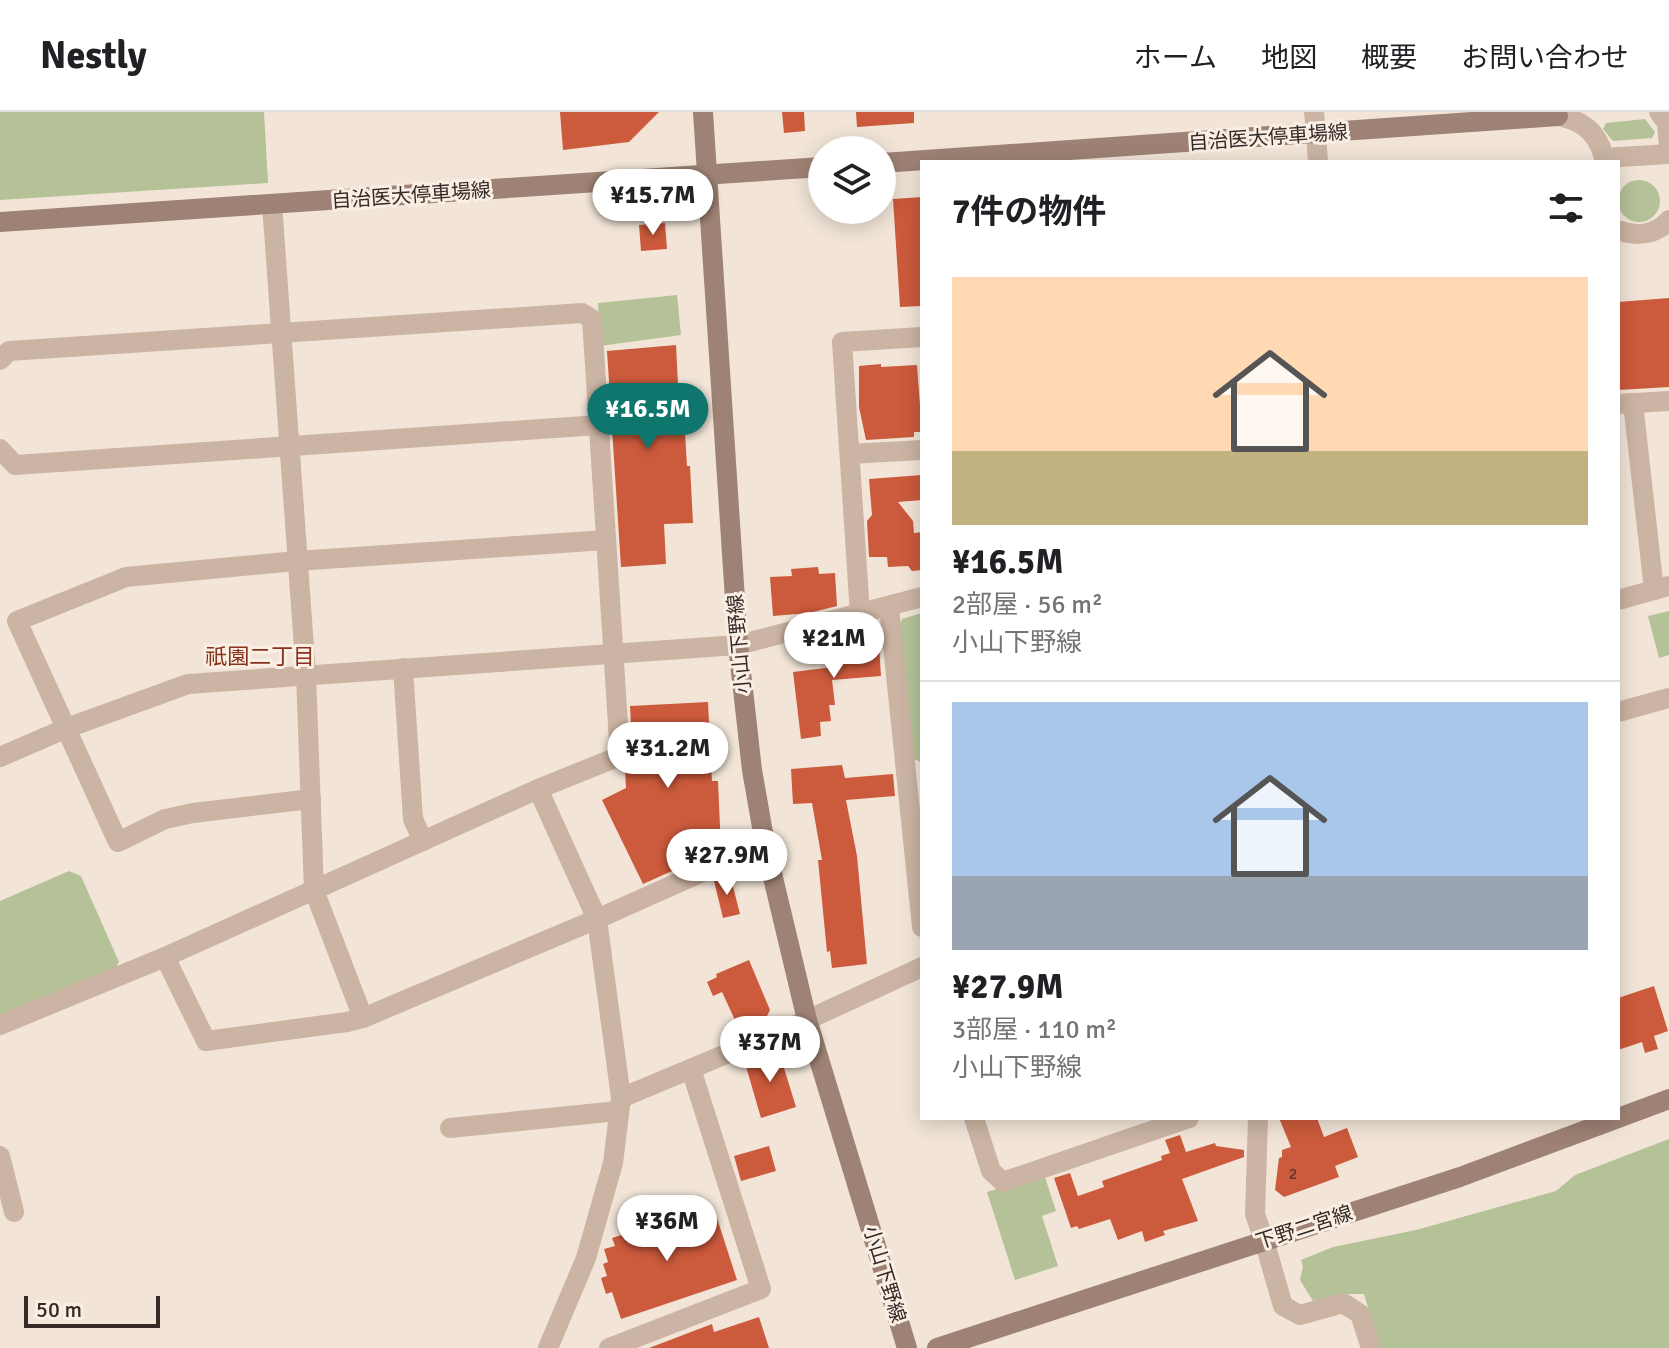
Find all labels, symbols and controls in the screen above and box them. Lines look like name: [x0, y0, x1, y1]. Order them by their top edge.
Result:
text: Nestly: [40, 32, 147, 79]
text: ホーム: [1134, 41, 1217, 75]
text: 地図: [1261, 41, 1317, 75]
text: 概要: [1361, 41, 1417, 75]
text: お問い合わせ: [1461, 41, 1629, 75]
street label: 自治医大停車場線: [1187, 119, 1349, 156]
map controls: [808, 136, 896, 224]
button: layers: [808, 136, 896, 224]
pin: ¥15.7M: [588, 169, 718, 237]
street label: 自治医大停車場線: [330, 177, 492, 214]
text: ¥15.7M: [610, 179, 696, 211]
icon: filters: [1544, 186, 1588, 230]
text: 7件の物件: [952, 191, 1106, 233]
icon: home: [1198, 329, 1342, 473]
pin: ¥16.5M: [583, 383, 713, 451]
text: ¥16.5M: [605, 393, 691, 425]
text: ¥16.5M: [952, 541, 1064, 583]
text: 2部屋 · 56 m²: [952, 589, 1103, 621]
street label: 小山下野線: [723, 593, 756, 695]
pin: ¥21M: [787, 612, 881, 680]
text: ¥21M: [802, 622, 866, 654]
text: 小山下野線: [952, 627, 1082, 659]
district label: 祇園二丁目: [205, 643, 315, 670]
pin: ¥31.2M: [603, 722, 733, 790]
text: ¥31.2M: [625, 732, 711, 764]
icon: home: [1198, 754, 1342, 898]
pin: ¥27.9M: [662, 829, 792, 897]
text: ¥27.9M: [684, 839, 770, 871]
text: ¥27.9M: [952, 966, 1064, 1008]
text: 3部屋 · 110 m²: [952, 1014, 1117, 1046]
pin: ¥37M: [723, 1016, 817, 1084]
text: ¥37M: [738, 1026, 802, 1058]
text: 小山下野線: [952, 1052, 1082, 1084]
house number: 2: [1289, 1164, 1297, 1184]
pin: ¥36M: [620, 1195, 714, 1263]
street label: 下野二宮線: [1253, 1200, 1356, 1255]
text: ¥36M: [635, 1205, 699, 1237]
street label: 小山下野線: [858, 1223, 911, 1326]
scale bar: [24, 1292, 160, 1328]
text: 50 m: [36, 1296, 82, 1323]

